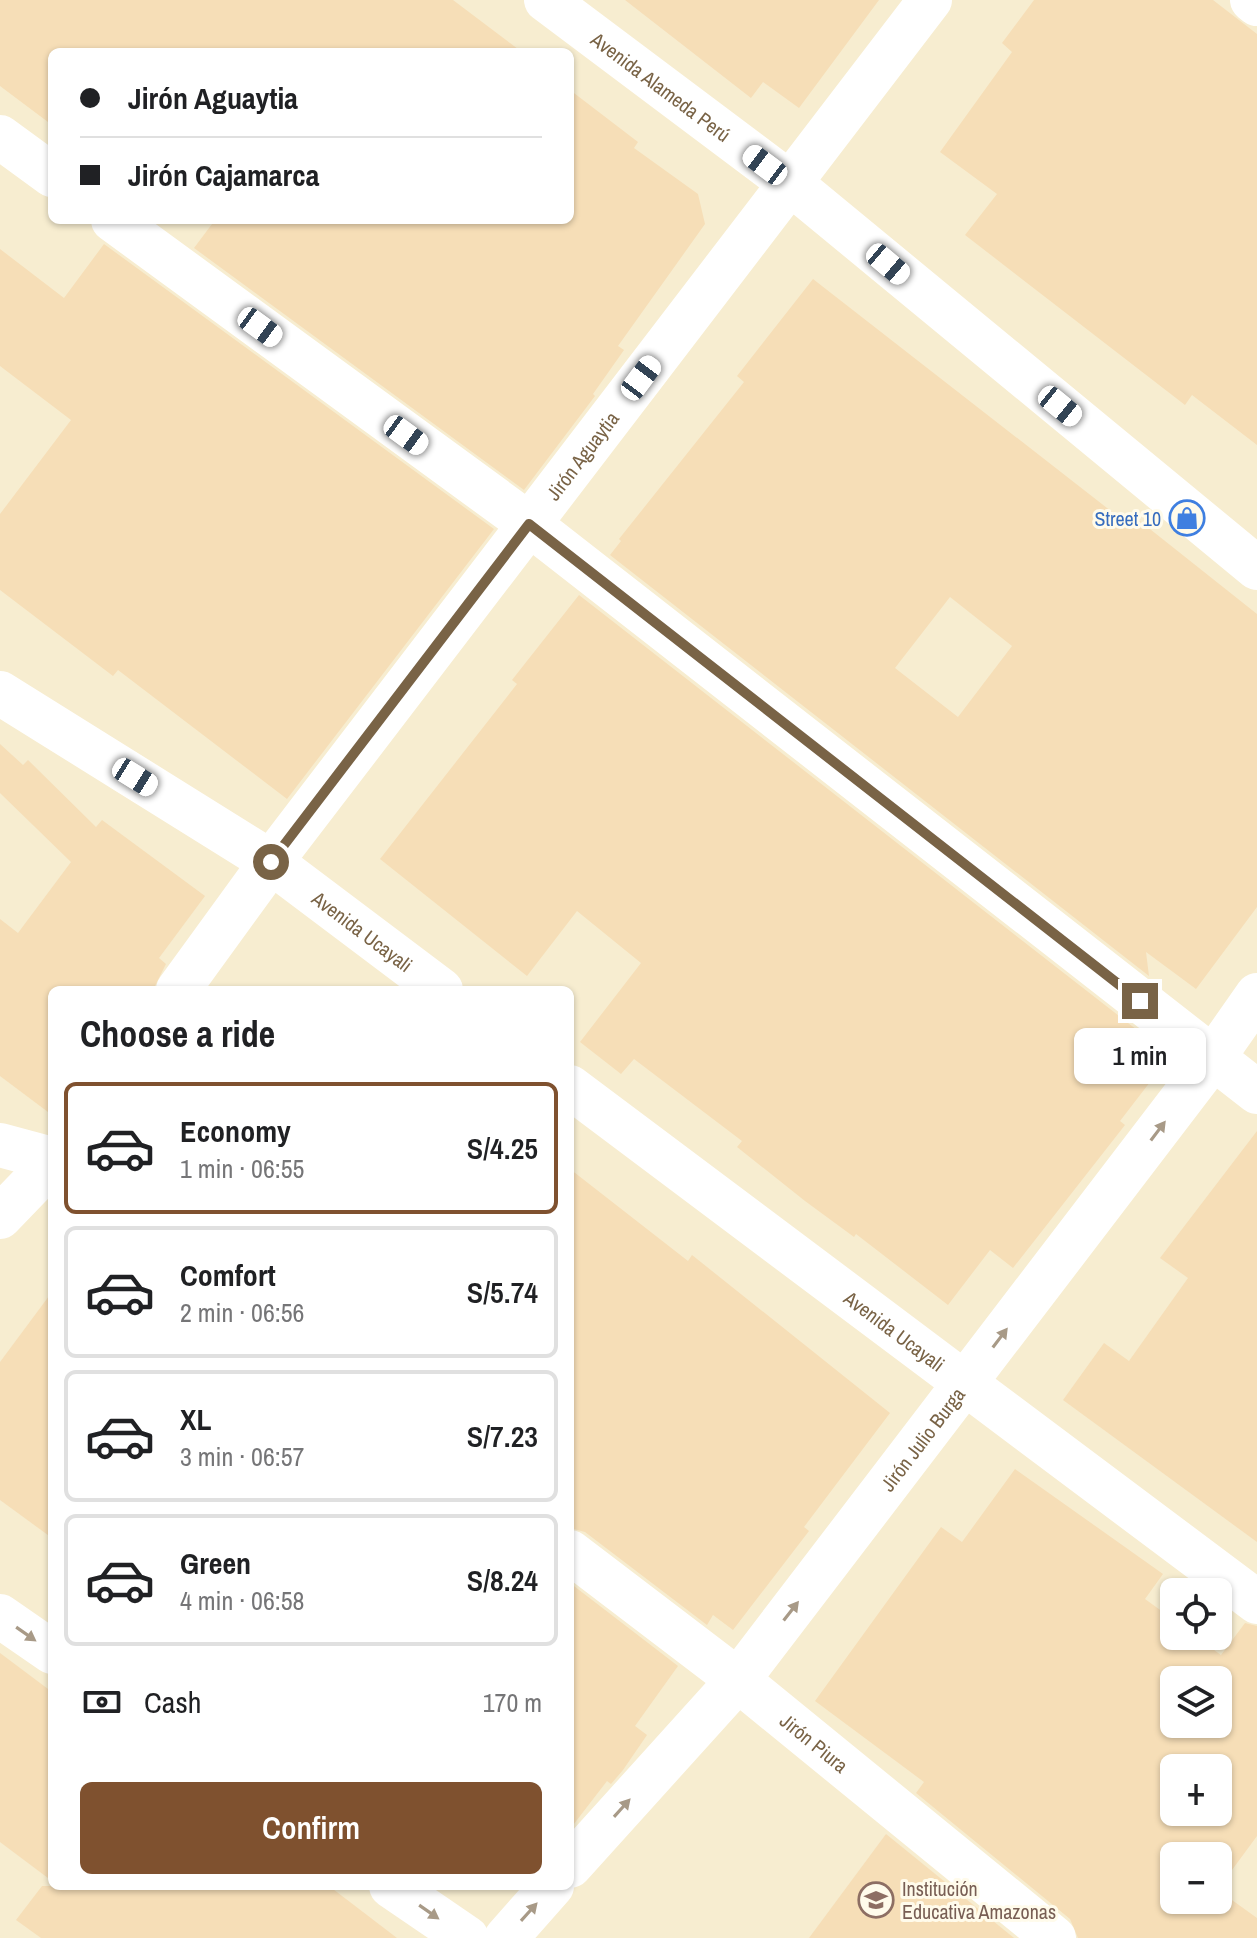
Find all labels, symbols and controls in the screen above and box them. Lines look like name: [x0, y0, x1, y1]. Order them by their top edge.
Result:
street label: Avenida Alameda Perú: [585, 25, 736, 147]
text: Jirón Aguaytia: [128, 78, 298, 118]
car: [739, 141, 791, 189]
text: Jirón Cajamarca: [128, 155, 319, 195]
car: [862, 239, 914, 289]
car: [234, 303, 286, 351]
car: [617, 352, 665, 404]
car: [1034, 382, 1086, 430]
street label: Jirón Aguaytia: [539, 406, 624, 505]
car: [380, 411, 432, 459]
shop icon: Street 10: [1168, 499, 1206, 537]
place label: Street 10: [1094, 505, 1161, 532]
car: [108, 754, 162, 800]
route start: [253, 844, 289, 880]
street label: Avenida Ucayali: [306, 884, 418, 978]
route end: [1122, 983, 1158, 1019]
text: Choose a ride: [80, 1010, 275, 1058]
callout: 1 min: [1074, 1029, 1206, 1085]
text: 1 min: [1113, 1038, 1167, 1073]
text: Economy: [180, 1111, 291, 1151]
icon: car: [84, 1112, 156, 1184]
one-way arrow: [1149, 1121, 1165, 1141]
text: S/4.25: [467, 1128, 538, 1168]
text: 1 min · 06:55: [180, 1151, 304, 1186]
text: Comfort: [180, 1255, 276, 1295]
icon: car: [84, 1256, 156, 1328]
text: S/5.74: [467, 1272, 538, 1312]
street label: Avenida Ucayali: [838, 1283, 951, 1377]
text: 2 min · 06:56: [180, 1295, 304, 1330]
one-way arrow: [992, 1328, 1008, 1348]
street label: Jirón Julio Burga: [874, 1381, 970, 1496]
text: XL: [180, 1399, 211, 1439]
icon: car: [84, 1400, 156, 1472]
text: S/7.23: [467, 1416, 538, 1456]
text: 3 min · 06:57: [180, 1439, 304, 1474]
text: Green: [180, 1543, 251, 1583]
icon: car: [84, 1544, 156, 1616]
text: S/8.24: [467, 1560, 538, 1600]
map controls: [1160, 1578, 1232, 1914]
button: locate: [1160, 1578, 1232, 1650]
text: 4 min · 06:58: [180, 1583, 304, 1618]
one-way arrow: [782, 1601, 799, 1621]
one-way arrow: [15, 1626, 37, 1641]
button: layers: [1160, 1666, 1232, 1738]
icon: cash: [80, 1680, 124, 1724]
text: Cash: [144, 1682, 201, 1722]
text: 170 m: [483, 1685, 542, 1720]
street label: Jirón Piura: [775, 1707, 854, 1778]
button: +: [1160, 1754, 1232, 1826]
button: Confirm: [80, 1782, 542, 1874]
one-way arrow: [613, 1799, 631, 1818]
button: −: [1160, 1842, 1232, 1914]
place label: Institución Educativa Amazonas: [902, 1875, 1056, 1925]
school or university icon: Institución Educativa Amazonas: [857, 1881, 895, 1919]
one-way arrow: [520, 1902, 538, 1922]
one-way arrow: [418, 1904, 439, 1919]

